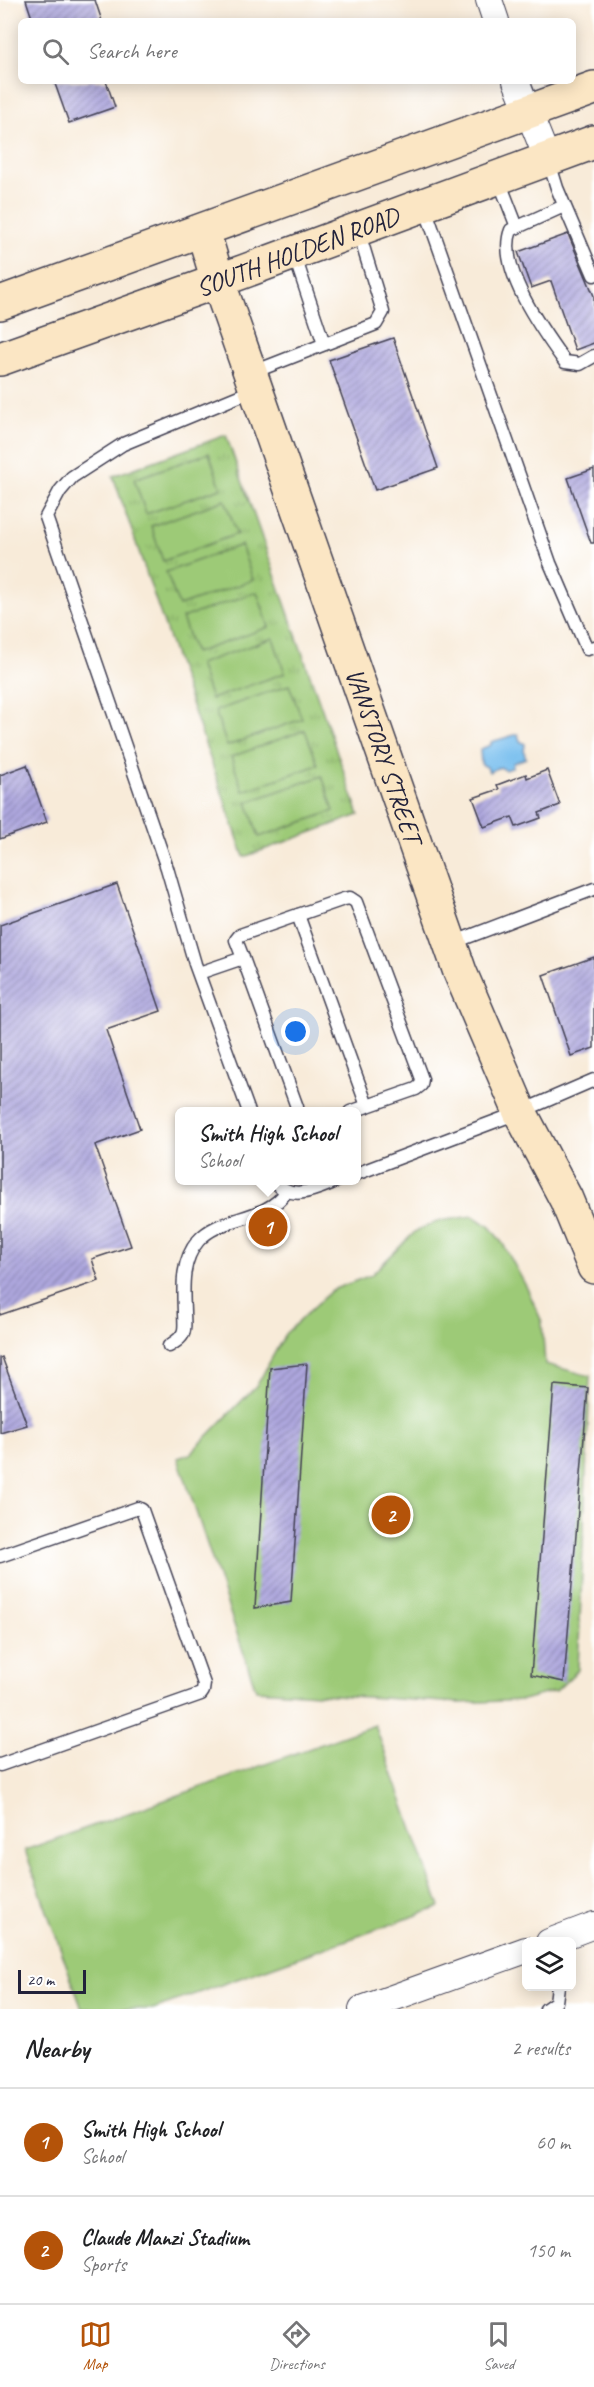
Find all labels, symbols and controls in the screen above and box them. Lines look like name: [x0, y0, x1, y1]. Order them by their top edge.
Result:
search box: [18, 18, 576, 84]
icon: search: [39, 35, 72, 68]
text: Search here: [87, 37, 177, 65]
street label: SOUTH HOLDEN ROAD: [192, 199, 406, 305]
street label: VANSTORY STREET: [338, 664, 431, 853]
your location: [281, 1017, 310, 1046]
popup: [175, 1107, 361, 1185]
text: Smith High School: [198, 1120, 338, 1148]
text: School: [198, 1148, 241, 1173]
pin: 1: [248, 1204, 288, 1250]
pin: 2: [372, 1492, 410, 1538]
map controls: [522, 1937, 576, 1991]
button: layers: [522, 1937, 576, 1991]
scale bar: [18, 1967, 86, 1994]
text: 20 m: [27, 1970, 54, 1990]
text: Nearby: [24, 2032, 89, 2065]
text: 2 results: [511, 2036, 570, 2061]
text: Smith High School: [81, 2116, 220, 2144]
text: 1: [39, 2130, 48, 2155]
text: 60 m: [536, 2130, 570, 2155]
text: School: [81, 2144, 124, 2169]
text: Claude Manzi Stadium: [81, 2224, 249, 2252]
text: 2: [39, 2238, 48, 2263]
text: 150 m: [527, 2238, 570, 2263]
text: Sports: [81, 2252, 126, 2277]
tab: Map: [79, 2318, 112, 2374]
tab: Directions: [269, 2318, 325, 2374]
tab: Saved: [482, 2318, 515, 2374]

